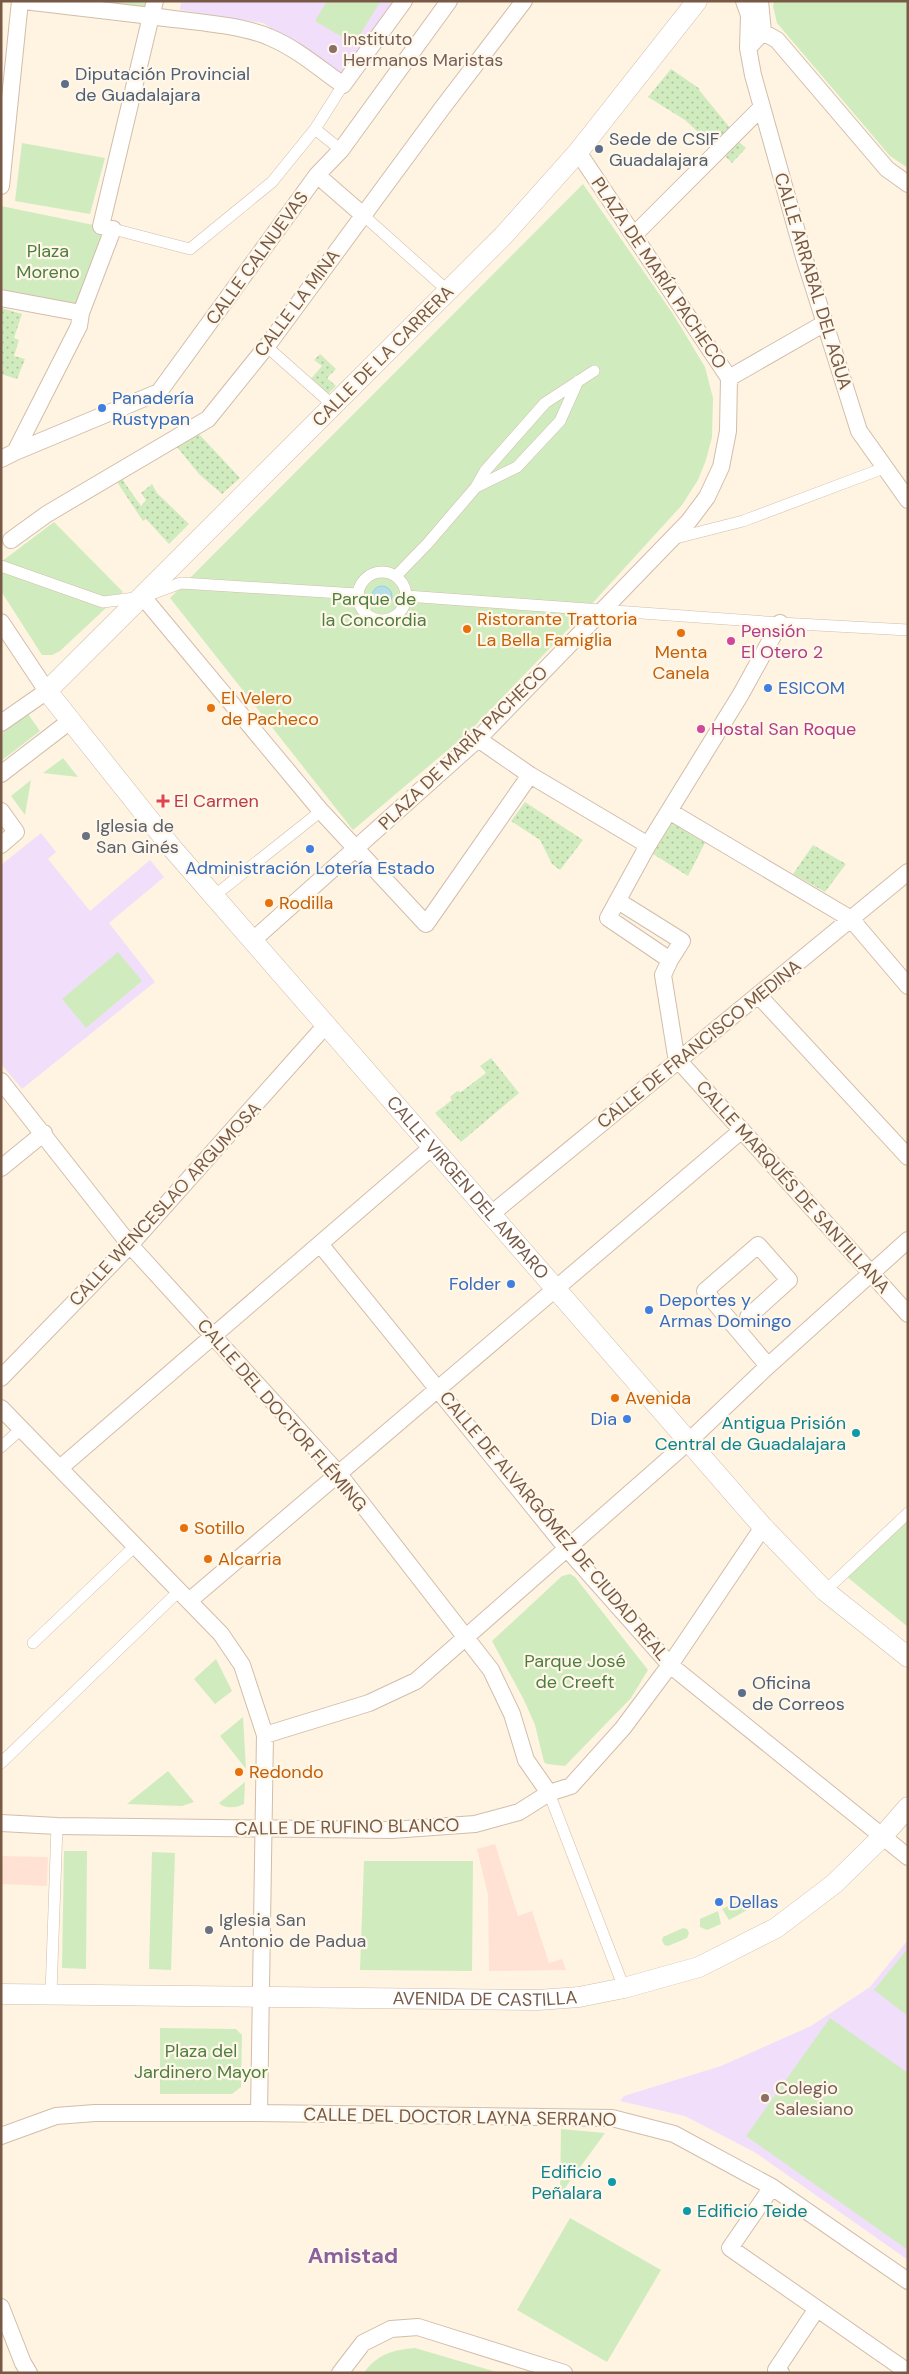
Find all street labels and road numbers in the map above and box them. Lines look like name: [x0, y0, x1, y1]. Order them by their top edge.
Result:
street label: CALLE ARRABAL DEL AGUA: [769, 170, 857, 392]
street label: PLAZA DE MARÍA PACHECO: [586, 172, 732, 374]
street label: CALLE CALNUEVAS: [200, 186, 314, 330]
street label: CALLE LA MINA: [249, 244, 345, 362]
street label: CALLE DE LA CARRERA: [307, 280, 459, 432]
street label: PLAZA DE MARÍA PACHECO: [373, 661, 553, 835]
street label: CALLE DE FRANCISCO MEDINA: [592, 954, 806, 1134]
street label: CALLE MARQUÉS DE SANTILLANA: [691, 1075, 895, 1299]
street label: CALLE VIRGEN DEL AMPARO: [381, 1091, 554, 1285]
street label: CALLE WENCESLAO ARGUMOSA: [64, 1097, 266, 1311]
street label: CALLE DEL DOCTOR FLÉMING: [192, 1314, 372, 1516]
street label: CALLE DE ALVARGÓMEZ DE CIUDAD REAL: [434, 1386, 674, 1666]
street label: CALLE DE RUFINO BLANCO: [234, 1813, 460, 1841]
street label: AVENIDA DE CASTILLA: [392, 1985, 578, 2012]
street label: CALLE DEL DOCTOR LAYNA SERRANO: [303, 2102, 617, 2132]

